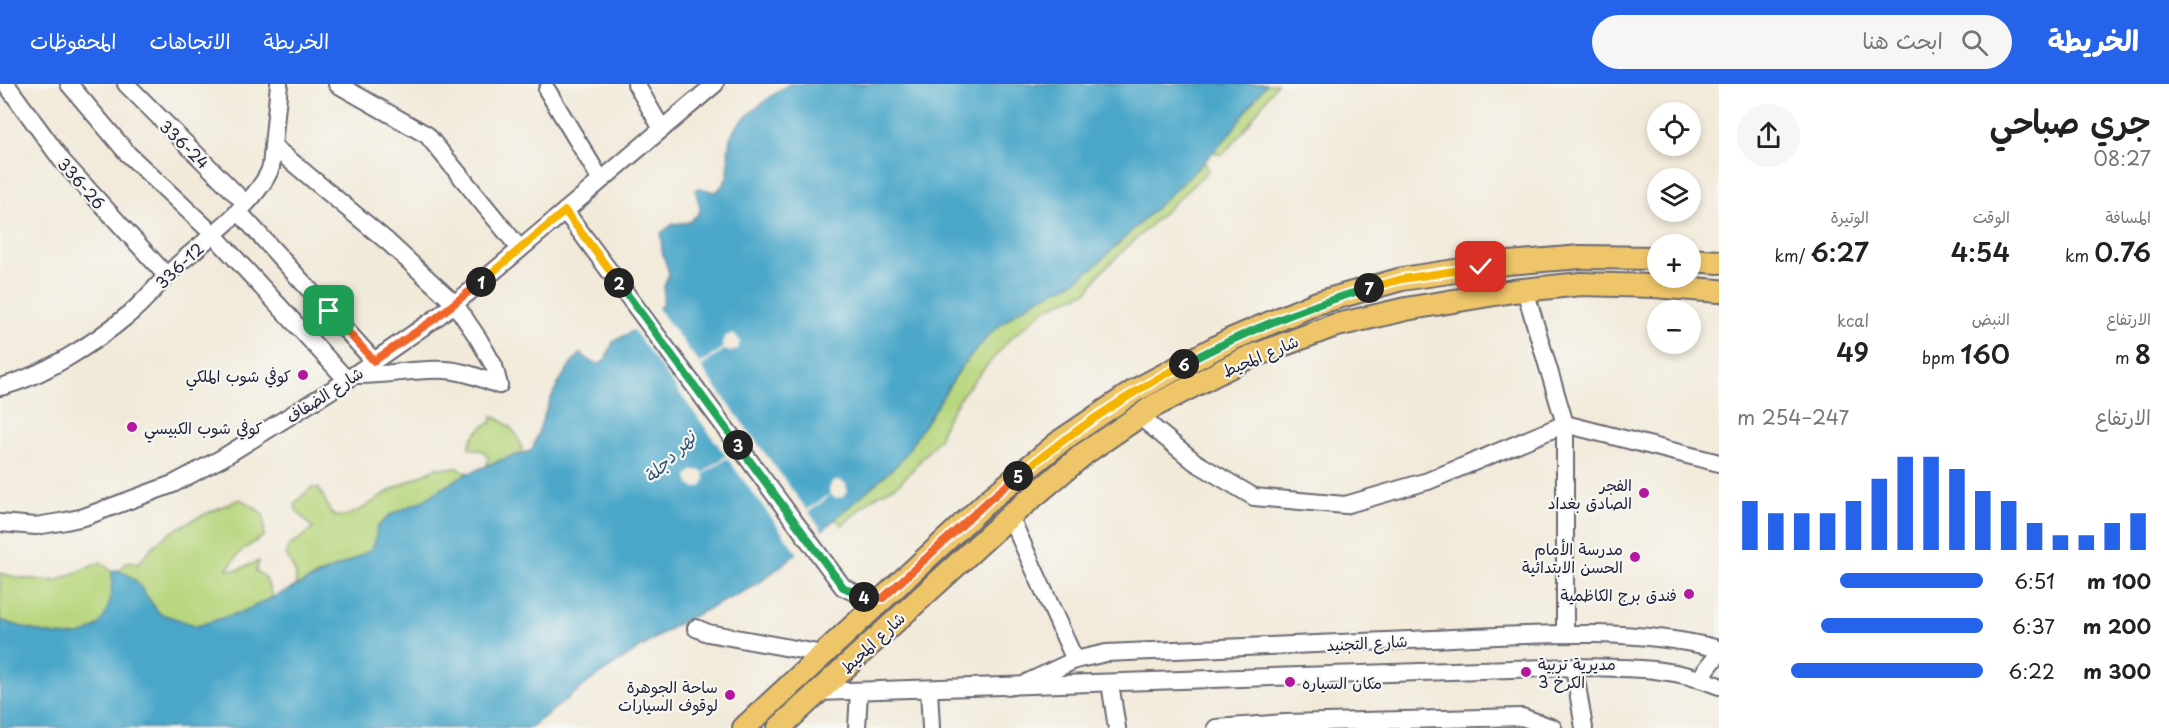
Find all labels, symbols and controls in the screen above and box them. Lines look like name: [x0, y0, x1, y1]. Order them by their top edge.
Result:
search box: [1592, 15, 2012, 69]
text: الخريطة: [2048, 18, 2139, 61]
text: ابحث هنا: [1862, 23, 1943, 56]
text: المحفوظات: [30, 24, 116, 56]
text: الاتجاهات: [149, 24, 231, 56]
text: الخريطة: [264, 24, 329, 56]
icon: search: [1958, 26, 1991, 59]
text: جري صباحي: [1989, 95, 2151, 145]
map controls: [1647, 102, 1701, 354]
button: locate: [1647, 102, 1701, 156]
button: share: [1737, 104, 1800, 167]
street label: 336-24: [155, 114, 215, 174]
text: 08:27: [2093, 143, 2151, 173]
street label: 336-26: [53, 152, 111, 214]
button: layers: [1647, 168, 1701, 222]
text: الوتيرة: [1830, 204, 1869, 228]
text: الوقت: [1973, 204, 2010, 228]
text: المسافة: [2105, 204, 2151, 228]
text: 6:27: [1810, 232, 1869, 271]
text: 4:54: [1951, 232, 2010, 271]
text: 0.76: [2094, 232, 2151, 271]
button: +: [1647, 234, 1701, 288]
street label: 336-12: [149, 236, 209, 294]
pin: [1455, 241, 1506, 292]
text: /km: [1775, 243, 1810, 267]
text: km: [2065, 243, 2094, 267]
icon: check: [1464, 250, 1497, 283]
pin: 1: [466, 267, 496, 297]
pin: 2: [604, 268, 634, 298]
text: 1: [477, 270, 485, 294]
text: 2: [613, 271, 625, 295]
pin: 7: [1354, 273, 1384, 303]
text: 7: [1364, 276, 1374, 300]
pin: [303, 285, 354, 336]
icon: arrive: [312, 294, 345, 327]
button: −: [1647, 300, 1701, 354]
text: النبض: [1972, 306, 2010, 330]
text: الارتفاع: [2106, 306, 2151, 330]
text: kcal: [1837, 308, 1869, 332]
street label: شارع المحيط: [1218, 328, 1302, 383]
text: 49: [1836, 332, 1869, 371]
text: 160: [1960, 334, 2010, 373]
text: 8: [2135, 334, 2151, 373]
text: bpm: [1922, 345, 1960, 369]
text: m: [2115, 345, 2135, 369]
pin: 6: [1169, 349, 1199, 379]
text: 6: [1178, 352, 1190, 376]
street label: شارع الضفاف: [281, 360, 368, 429]
place label: كوفي شوب الملكي: [186, 363, 291, 391]
marker: كوفي شوب الملكي: [296, 368, 310, 382]
text: 247–254 m: [1737, 402, 1849, 432]
text: الارتفاع: [2095, 402, 2151, 432]
place label: كوفي شوب الكبيسي: [144, 415, 263, 443]
marker: كوفي شوب الكبيسي: [125, 420, 139, 434]
water label: نهر دجلة: [637, 422, 703, 488]
pin: 3: [723, 430, 753, 460]
text: 3: [733, 433, 743, 457]
pin: 5: [1003, 461, 1033, 491]
text: 5: [1013, 464, 1023, 488]
place label: الفجر الصادق بغداد: [1548, 472, 1632, 514]
marker: الفجر الصادق بغداد: [1637, 486, 1651, 500]
place label: مدرسة الأمام الحسن الابتدائية: [1522, 536, 1623, 578]
marker: مدرسة الأمام الحسن الابتدائية: [1628, 550, 1642, 564]
text: 6:51: [2014, 566, 2055, 596]
text: 100 m: [2087, 566, 2151, 596]
pin: 4: [849, 582, 879, 612]
place label: فندق برج الكاظمية: [1561, 582, 1677, 606]
text: 4: [859, 585, 869, 609]
marker: فندق برج الكاظمية: [1682, 587, 1696, 601]
street label: شارع المحيط: [834, 606, 910, 679]
text: 6:37: [2012, 611, 2055, 641]
text: 200 m: [2083, 611, 2151, 641]
street label: شارع التجنيد: [1326, 628, 1408, 657]
place label: مديرية تربية الكرخ 3: [1538, 651, 1616, 693]
text: 6:22: [2008, 656, 2055, 686]
text: 300 m: [2083, 656, 2151, 686]
marker: مديرية تربية الكرخ 3: [1519, 665, 1533, 679]
place label: مكان السياره: [1302, 670, 1382, 694]
place label: ساحة الجوهرة لوقوف السيارات: [618, 674, 718, 716]
marker: مكان السياره: [1283, 675, 1297, 689]
marker: ساحة الجوهرة لوقوف السيارات: [723, 688, 737, 702]

